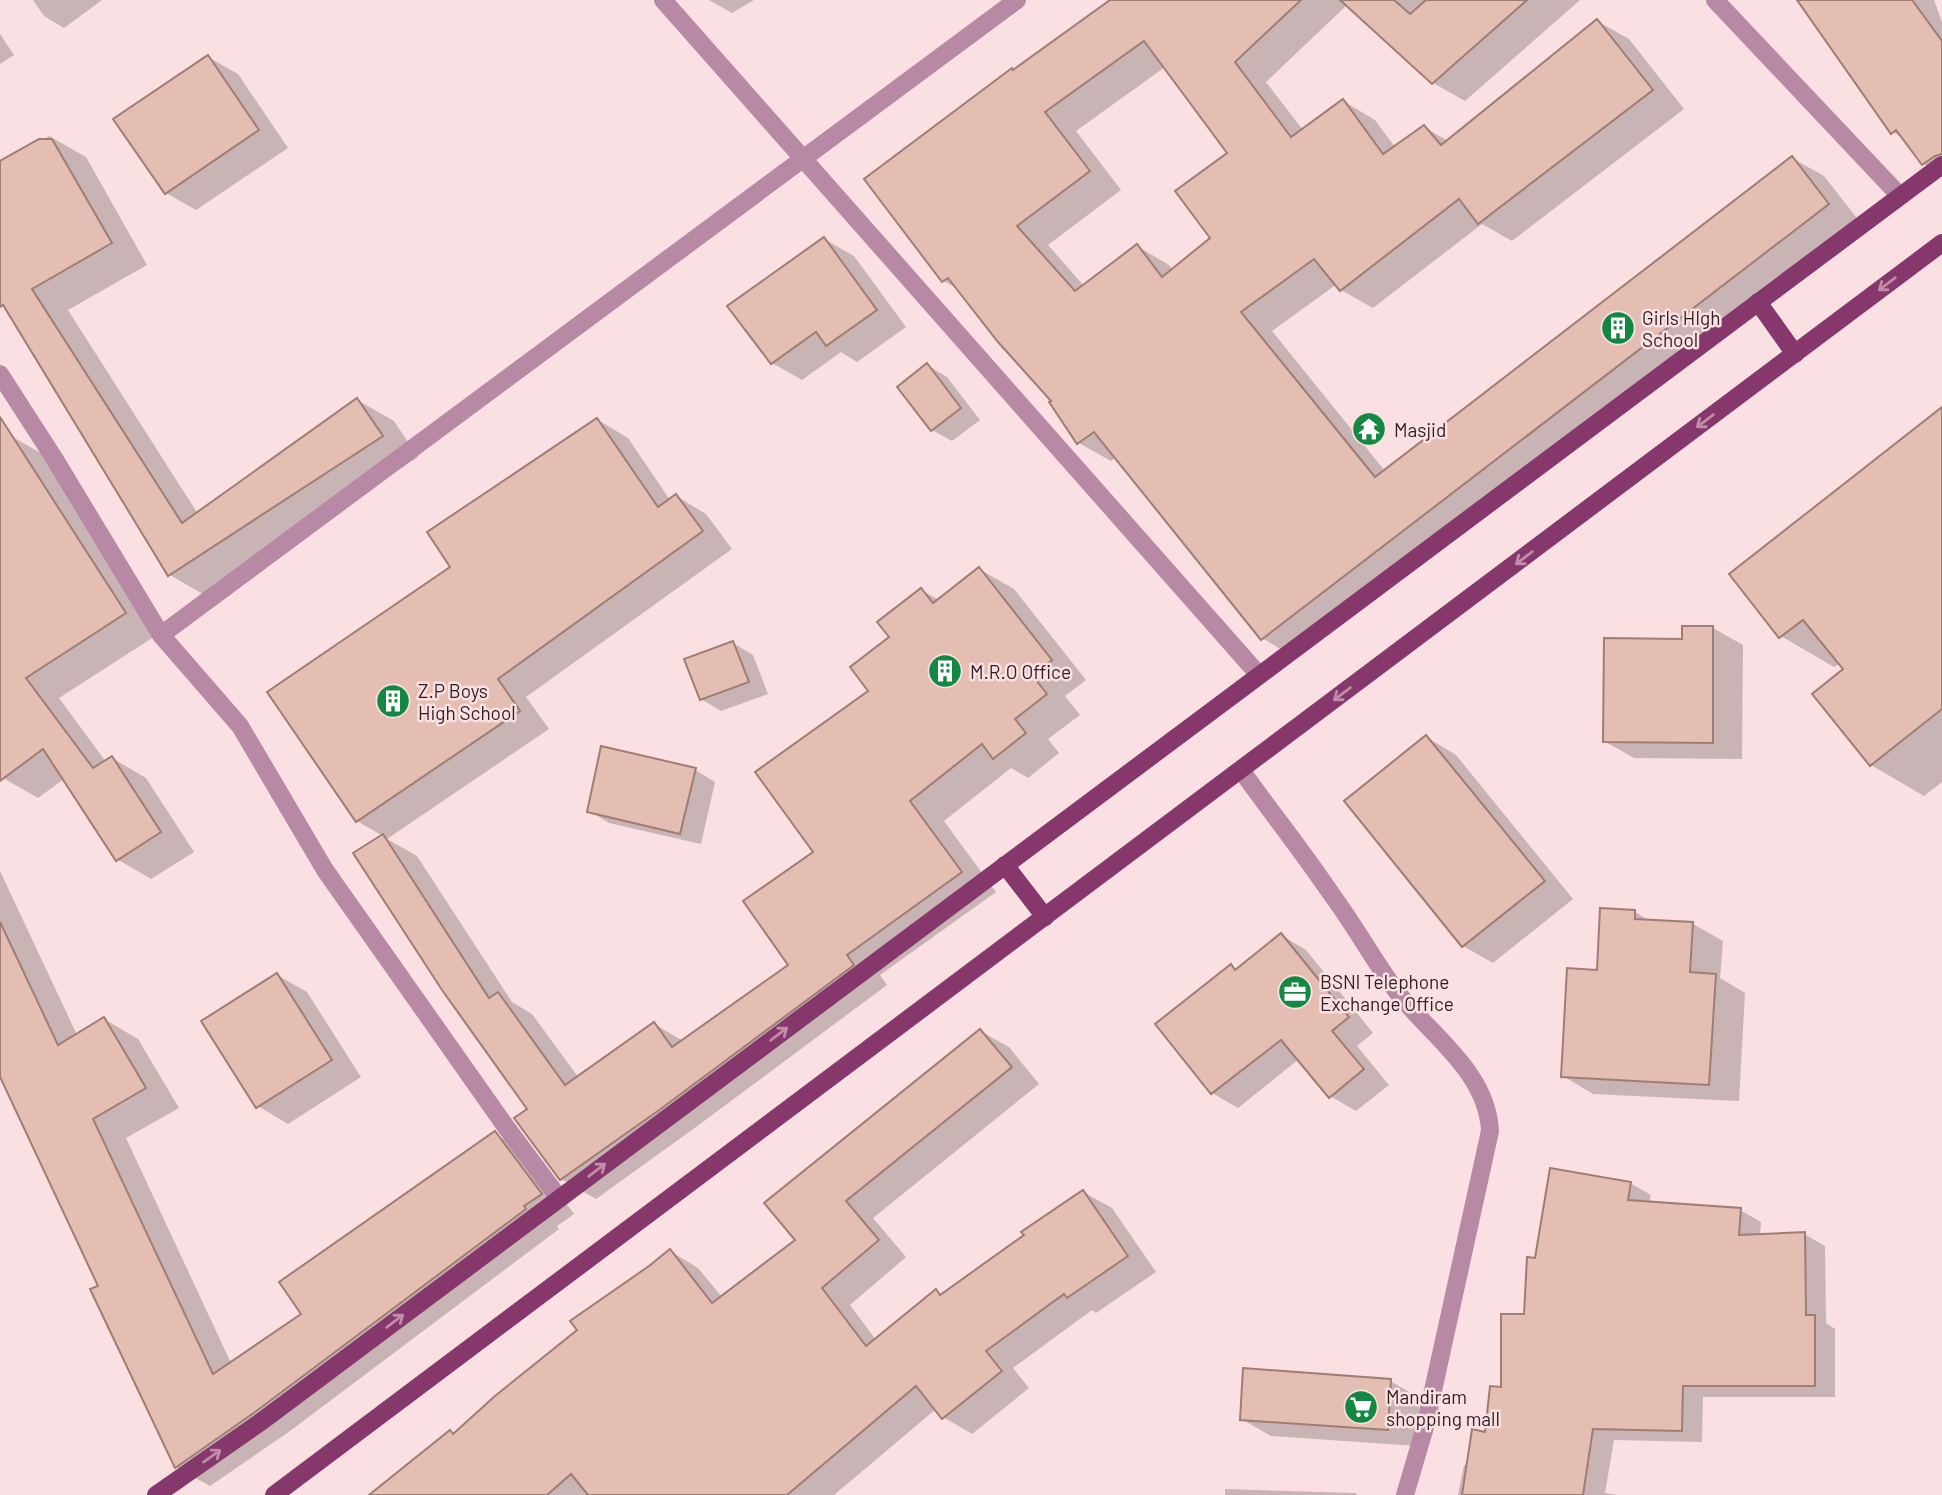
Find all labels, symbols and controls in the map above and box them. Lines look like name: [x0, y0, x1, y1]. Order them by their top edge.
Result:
one-way arrow: [1879, 277, 1897, 292]
place label: Girls HIgh School: [1642, 306, 1720, 351]
building icon: Girls HIgh School: [1599, 309, 1637, 347]
temple icon: Masjid: [1350, 410, 1388, 448]
one-way arrow: [1696, 413, 1715, 428]
place label: Masjid: [1394, 418, 1446, 441]
one-way arrow: [1515, 550, 1533, 565]
building icon: M.R.O Office: [926, 652, 964, 690]
place label: M.R.O Office: [970, 660, 1071, 683]
place label: Z.P Boys High School: [418, 679, 516, 724]
building icon: Z.P Boys High School: [374, 682, 412, 720]
one-way arrow: [1333, 687, 1352, 702]
place label: BSNl Telephone Exchange Office: [1320, 970, 1454, 1015]
office icon: BSNl Telephone Exchange Office: [1276, 973, 1314, 1011]
one-way arrow: [769, 1027, 788, 1041]
one-way arrow: [587, 1163, 606, 1177]
one-way arrow: [385, 1314, 404, 1328]
place label: Mandiram shopping mall: [1386, 1385, 1500, 1430]
supermarket icon: Mandiram shopping mall: [1342, 1388, 1380, 1426]
one-way arrow: [202, 1449, 221, 1463]

